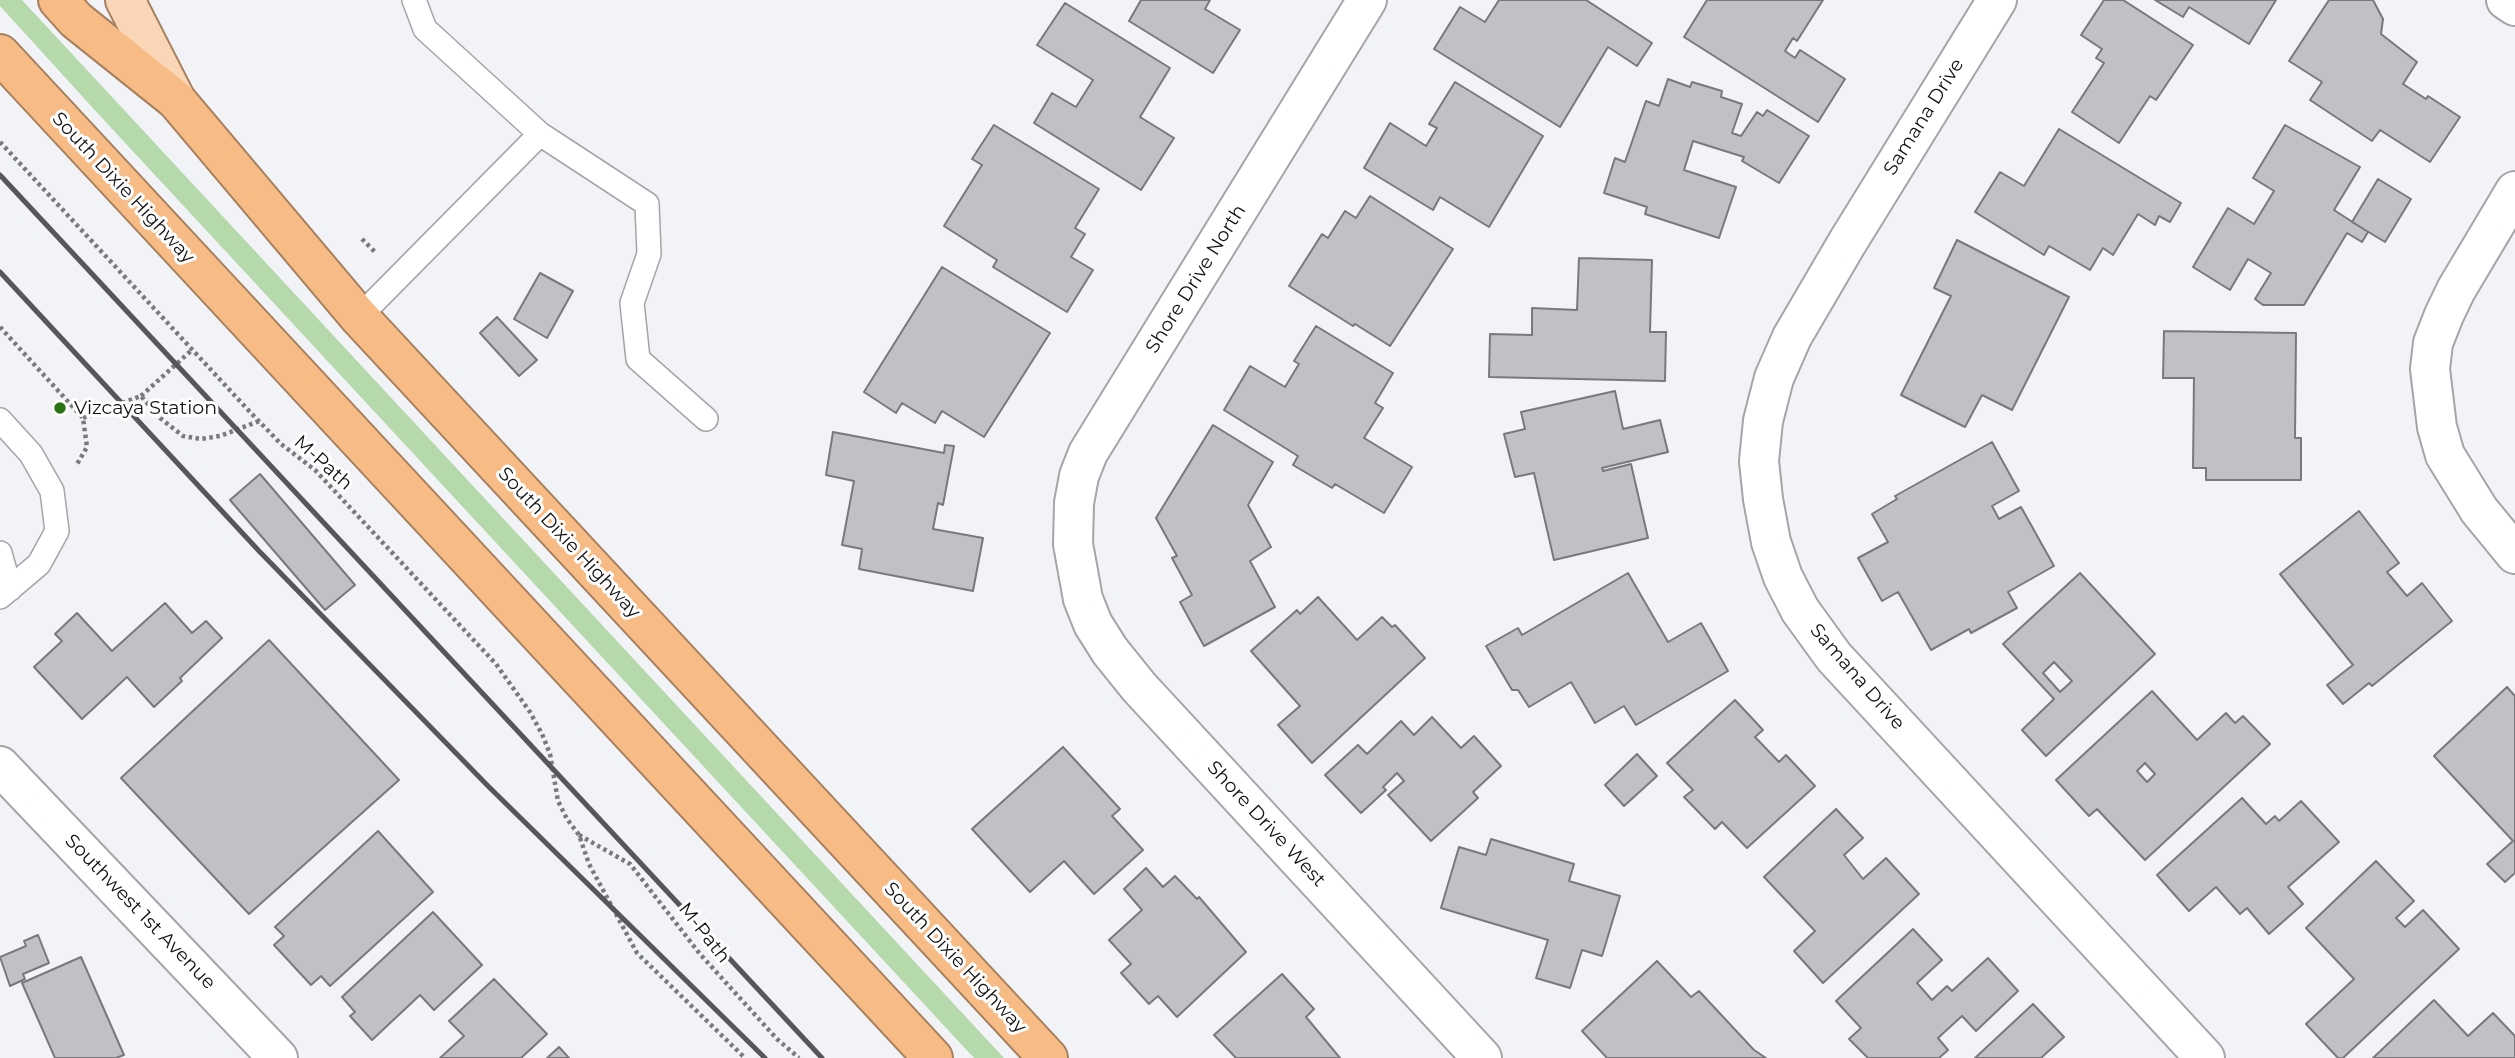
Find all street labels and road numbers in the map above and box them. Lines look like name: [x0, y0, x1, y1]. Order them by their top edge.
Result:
street label: Samana Drive: [1879, 55, 1969, 179]
street label: South Dixie Highway: [47, 108, 199, 268]
street label: Shore Drive North: [1141, 201, 1251, 357]
street label: M-Path: [289, 431, 357, 495]
street label: South Dixie Highway: [493, 463, 645, 623]
street label: Samana Drive: [1805, 619, 1909, 735]
street label: Shore Drive West: [1202, 756, 1330, 892]
street label: Southwest 1st Avenue: [60, 830, 220, 994]
street label: South Dixie Highway: [879, 878, 1031, 1038]
street label: M-Path: [673, 898, 735, 968]

